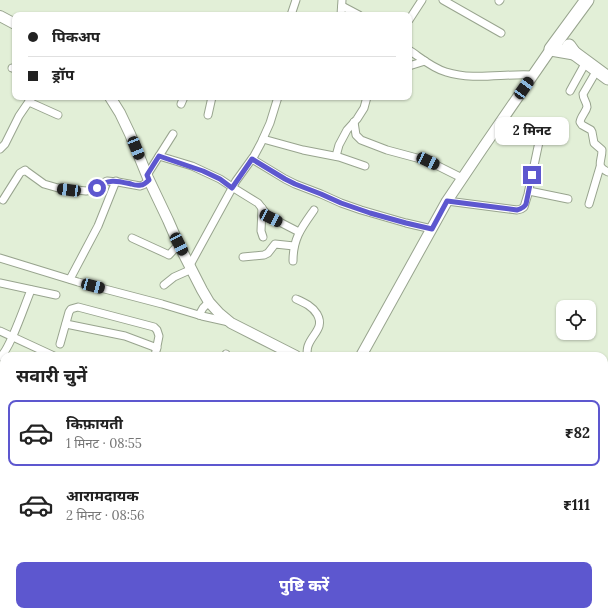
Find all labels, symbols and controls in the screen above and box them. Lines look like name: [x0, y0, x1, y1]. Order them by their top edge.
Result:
text: पिकअप: [52, 27, 100, 46]
text: ड्रॉप: [52, 65, 74, 84]
car: [512, 75, 536, 101]
callout: 2 मिनट: [495, 117, 569, 145]
text: 2 मिनट: [513, 122, 551, 139]
car: [126, 135, 146, 161]
car: [415, 150, 441, 172]
route end: [523, 166, 541, 184]
route start: [88, 179, 106, 197]
car: [56, 183, 82, 197]
car: [258, 207, 284, 229]
car: [168, 231, 190, 257]
car: [80, 277, 106, 295]
map controls: [556, 300, 596, 340]
button: locate: [556, 300, 596, 340]
text: सवारी चुनें: [16, 364, 87, 387]
text: किफ़ायती: [66, 414, 123, 433]
icon: car: [18, 415, 54, 451]
text: ₹82: [565, 423, 590, 442]
text: 1 मिनट · 08:55: [66, 435, 142, 452]
text: आरामदायक: [66, 486, 139, 505]
icon: car: [18, 487, 54, 523]
text: ₹111: [563, 495, 590, 514]
text: 2 मिनट · 08:56: [66, 507, 145, 524]
button: पुष्टि करें: [16, 562, 592, 608]

